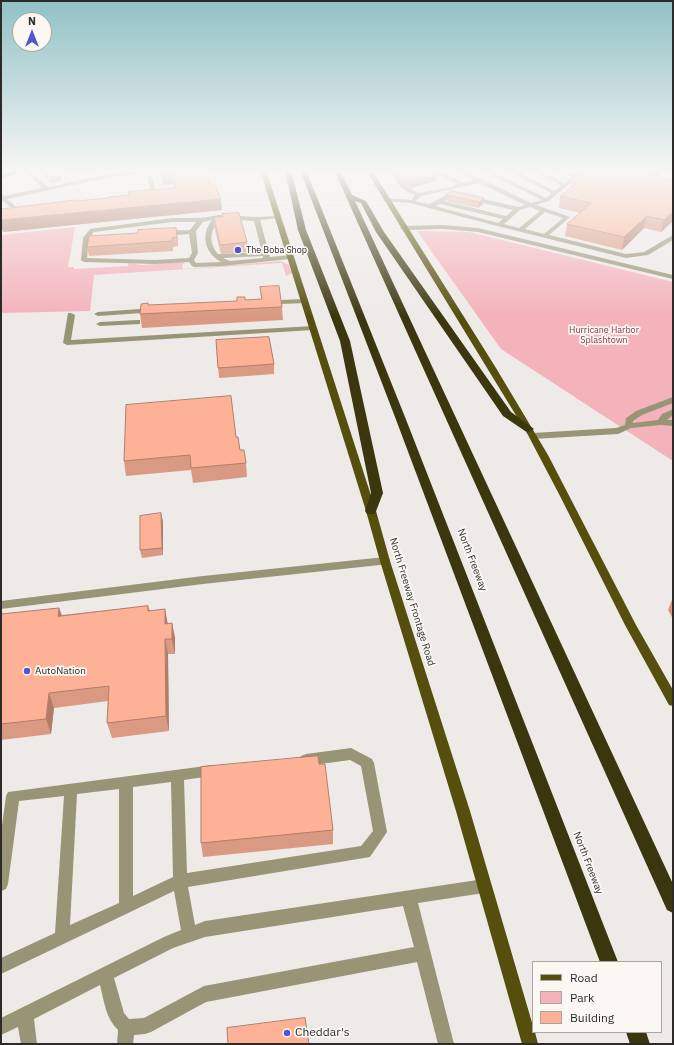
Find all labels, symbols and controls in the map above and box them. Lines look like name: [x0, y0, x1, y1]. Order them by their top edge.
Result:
north arrow: [12, 12, 52, 52]
text: N: [28, 14, 36, 28]
marker: The Boba Shop: [233, 245, 243, 255]
place label: The Boba Shop: [246, 245, 307, 255]
park label: Hurricane Harbor Splashtown: [569, 325, 639, 346]
street label: North Freeway: [455, 527, 489, 593]
street label: North Freeway Frontage Road: [387, 537, 437, 667]
place label: AutoNation: [35, 665, 86, 677]
marker: AutoNation: [22, 666, 32, 676]
street label: North Freeway: [571, 830, 605, 896]
legend: [532, 961, 662, 1033]
text: Road: [570, 970, 598, 985]
text: Park: [570, 990, 594, 1005]
text: Building: [570, 1010, 614, 1025]
place label: Cheddar's: [295, 1026, 350, 1040]
marker: Cheddar's: [282, 1028, 292, 1038]

